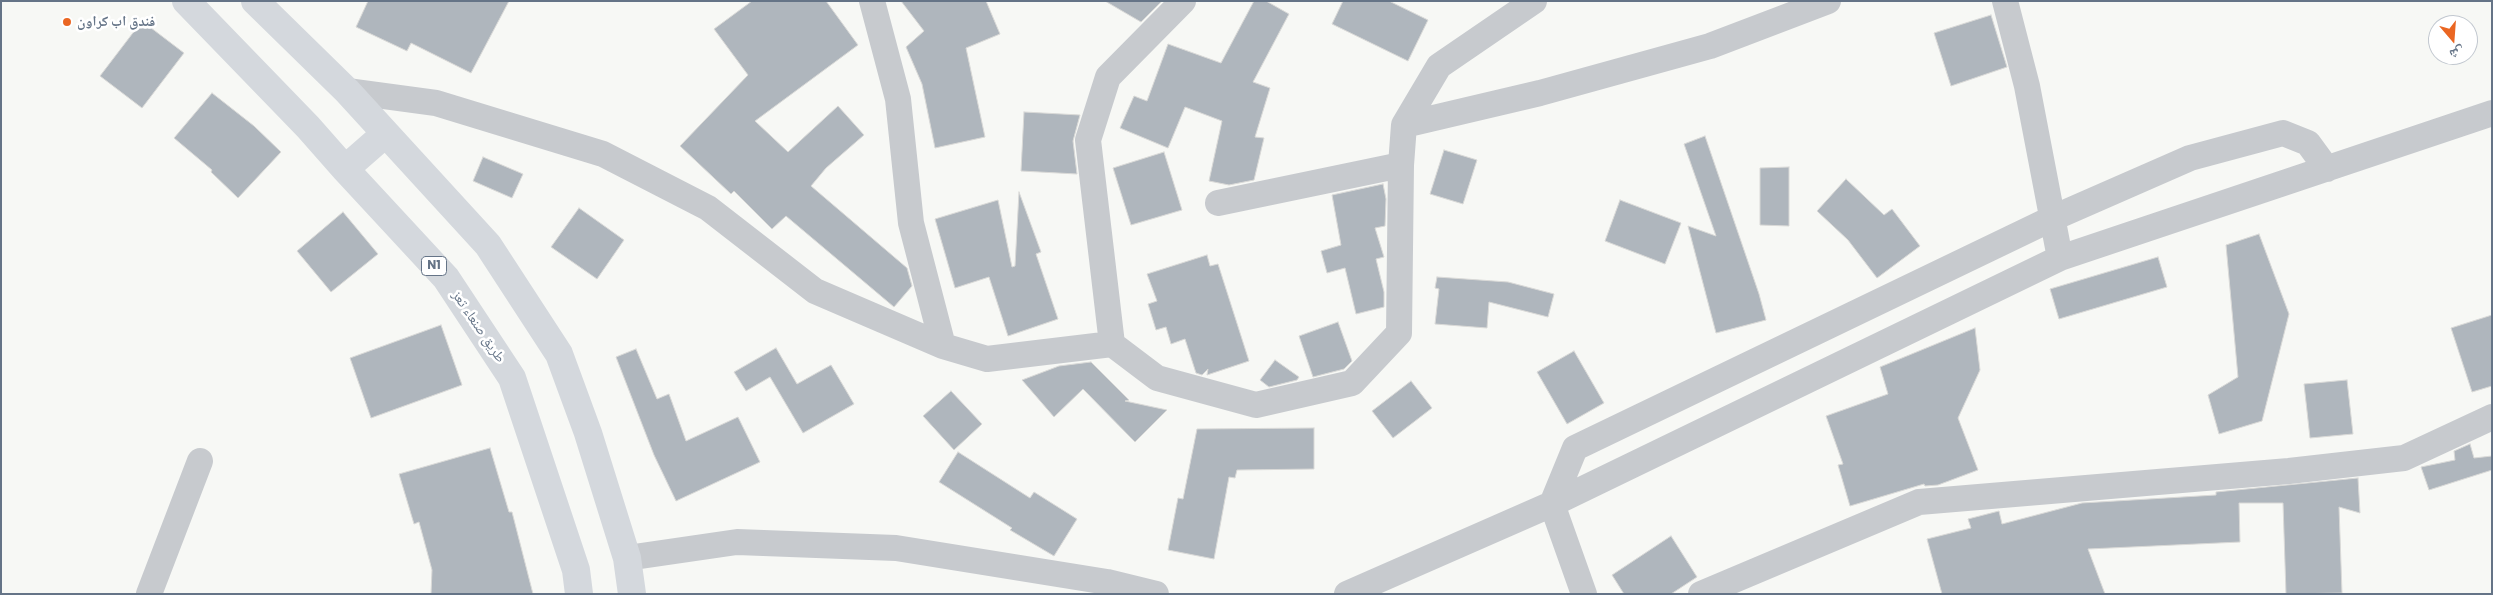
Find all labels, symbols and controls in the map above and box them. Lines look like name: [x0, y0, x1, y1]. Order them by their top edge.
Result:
place label: فندق اب كراون: [77, 14, 155, 30]
north arrow: [2428, 15, 2478, 65]
marker: فندق اب كراون: [61, 16, 73, 28]
text: ش: [2447, 42, 2467, 65]
road number: N1: [422, 256, 446, 276]
street label: طريق صنعاء تعز: [448, 288, 508, 366]

